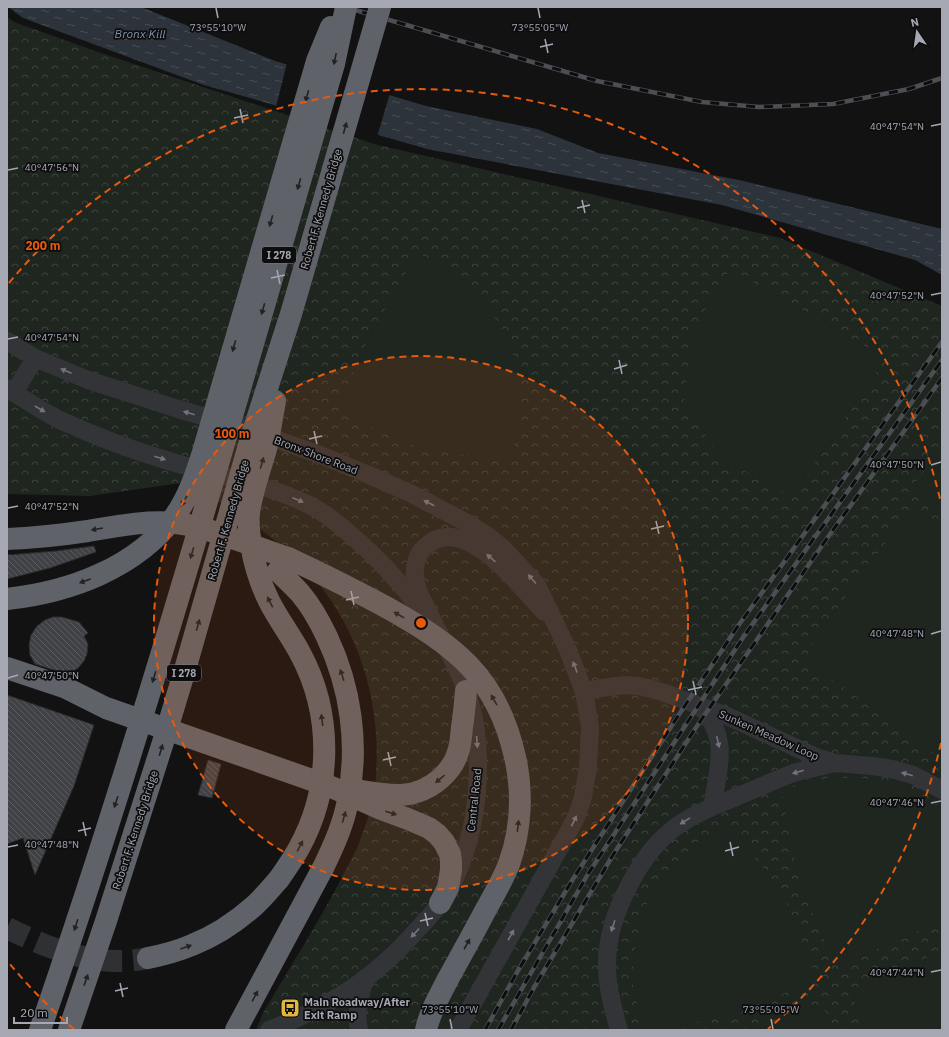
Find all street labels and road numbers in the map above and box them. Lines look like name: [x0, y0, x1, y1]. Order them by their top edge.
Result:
street label: Robert F. Kennedy Bridge: [297, 147, 345, 271]
road number: I 278: [262, 247, 296, 263]
street label: Bronx Shore Road: [272, 433, 360, 477]
street label: Robert F. Kennedy Bridge: [204, 458, 252, 582]
road number: I 278: [167, 665, 201, 681]
street label: Sunken Meadow Loop: [717, 707, 821, 763]
street label: Central Road: [464, 768, 484, 832]
street label: Robert F. Kennedy Bridge: [109, 769, 161, 891]

